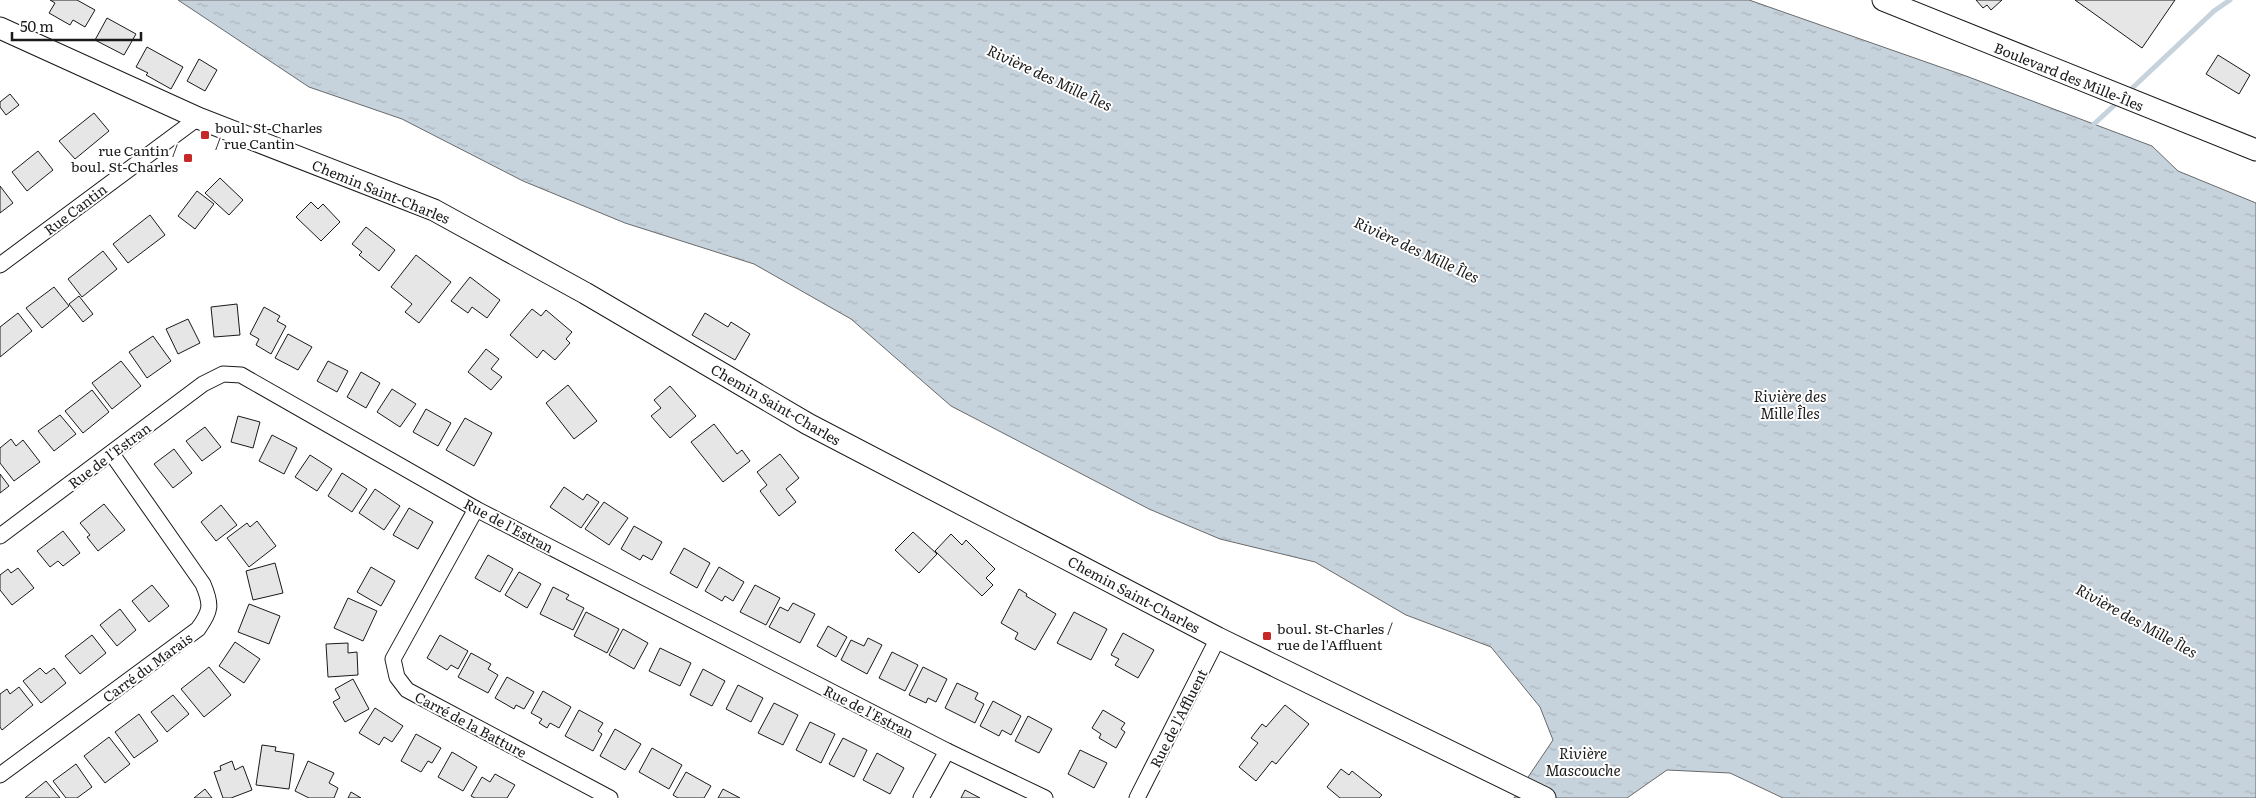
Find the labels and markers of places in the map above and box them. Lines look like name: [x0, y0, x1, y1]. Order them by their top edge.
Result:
place label: boul. St-Charles / rue Cantin: [215, 117, 322, 153]
marker: boul. St-Charles / rue Cantin: [199, 129, 211, 141]
place label: rue Cantin / boul. St-Charles: [71, 140, 178, 176]
marker: rue Cantin / boul. St-Charles: [182, 152, 194, 164]
place label: boul. St-Charles / rue de l'Affluent: [1277, 618, 1393, 654]
marker: boul. St-Charles / rue de l'Affluent: [1261, 630, 1273, 642]

